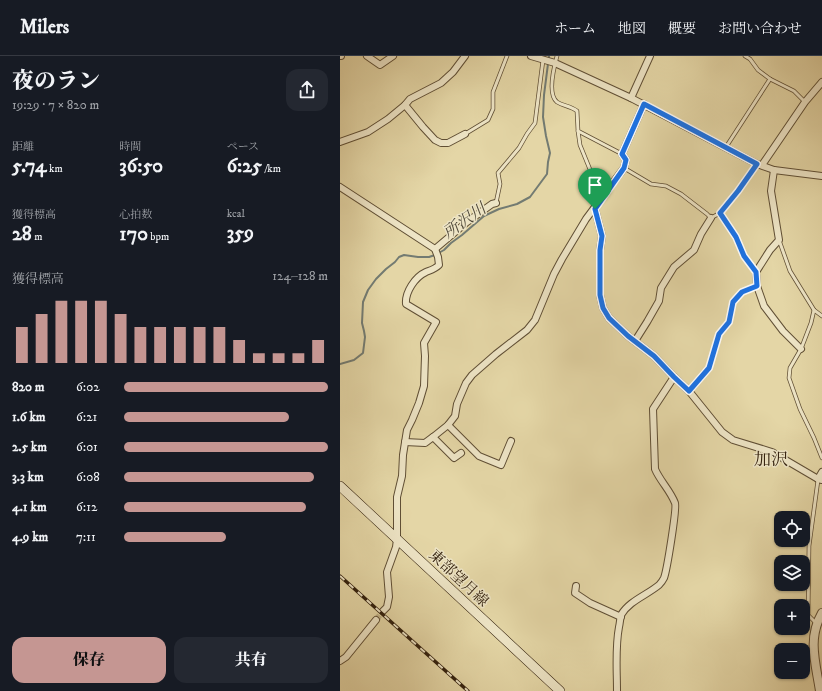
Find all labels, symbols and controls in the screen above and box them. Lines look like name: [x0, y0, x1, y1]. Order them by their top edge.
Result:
text: Milers: [20, 16, 69, 39]
text: ホーム: [554, 20, 596, 38]
text: 地図: [618, 20, 646, 38]
text: 概要: [668, 20, 696, 38]
text: お問い合わせ: [718, 20, 802, 38]
text: 夜のラン: [12, 68, 100, 95]
button: share: [286, 69, 328, 111]
text: 19:29 · 7 × 820 m: [12, 97, 99, 113]
text: 距離: [12, 140, 34, 154]
text: 時間: [119, 140, 141, 154]
text: ペース: [227, 140, 259, 154]
text: 5.74: [12, 154, 47, 179]
text: 36:50: [119, 154, 163, 179]
text: 6:25: [227, 154, 262, 179]
text: km: [47, 162, 63, 176]
text: /km: [262, 162, 281, 176]
pin: [578, 168, 612, 209]
icon: arrive: [584, 174, 606, 196]
water label: 所沢川: [439, 198, 492, 243]
text: kcal: [227, 207, 245, 221]
text: 獲得標高: [12, 208, 56, 222]
text: 心拍数: [119, 208, 152, 222]
text: 359: [227, 221, 254, 246]
text: 28: [12, 222, 32, 247]
text: 170: [119, 222, 148, 247]
text: m: [32, 230, 42, 244]
text: bpm: [148, 230, 169, 244]
text: 124–128 m: [272, 268, 328, 284]
text: 獲得標高: [12, 271, 64, 287]
text: 820 m: [12, 379, 44, 395]
text: 6:02: [76, 379, 100, 395]
text: 1.6 km: [12, 409, 46, 425]
text: 6:21: [76, 409, 97, 425]
text: 2.5 km: [12, 439, 47, 455]
text: 6:01: [76, 439, 98, 455]
district label: 加沢: [754, 449, 788, 471]
text: 3.3 km: [12, 469, 44, 485]
text: 6:08: [76, 469, 100, 485]
text: 4.1 km: [12, 499, 47, 515]
text: 6:12: [76, 499, 97, 515]
map controls: [774, 511, 810, 679]
button: locate: [774, 511, 810, 547]
text: 4.9 km: [12, 529, 48, 545]
text: 7:11: [76, 529, 96, 545]
street label: 東部望月線: [425, 546, 493, 611]
button: layers: [774, 555, 810, 591]
button: +: [774, 599, 810, 635]
button: 保存: [12, 637, 166, 683]
button: 共有: [174, 637, 328, 683]
button: −: [774, 643, 810, 679]

